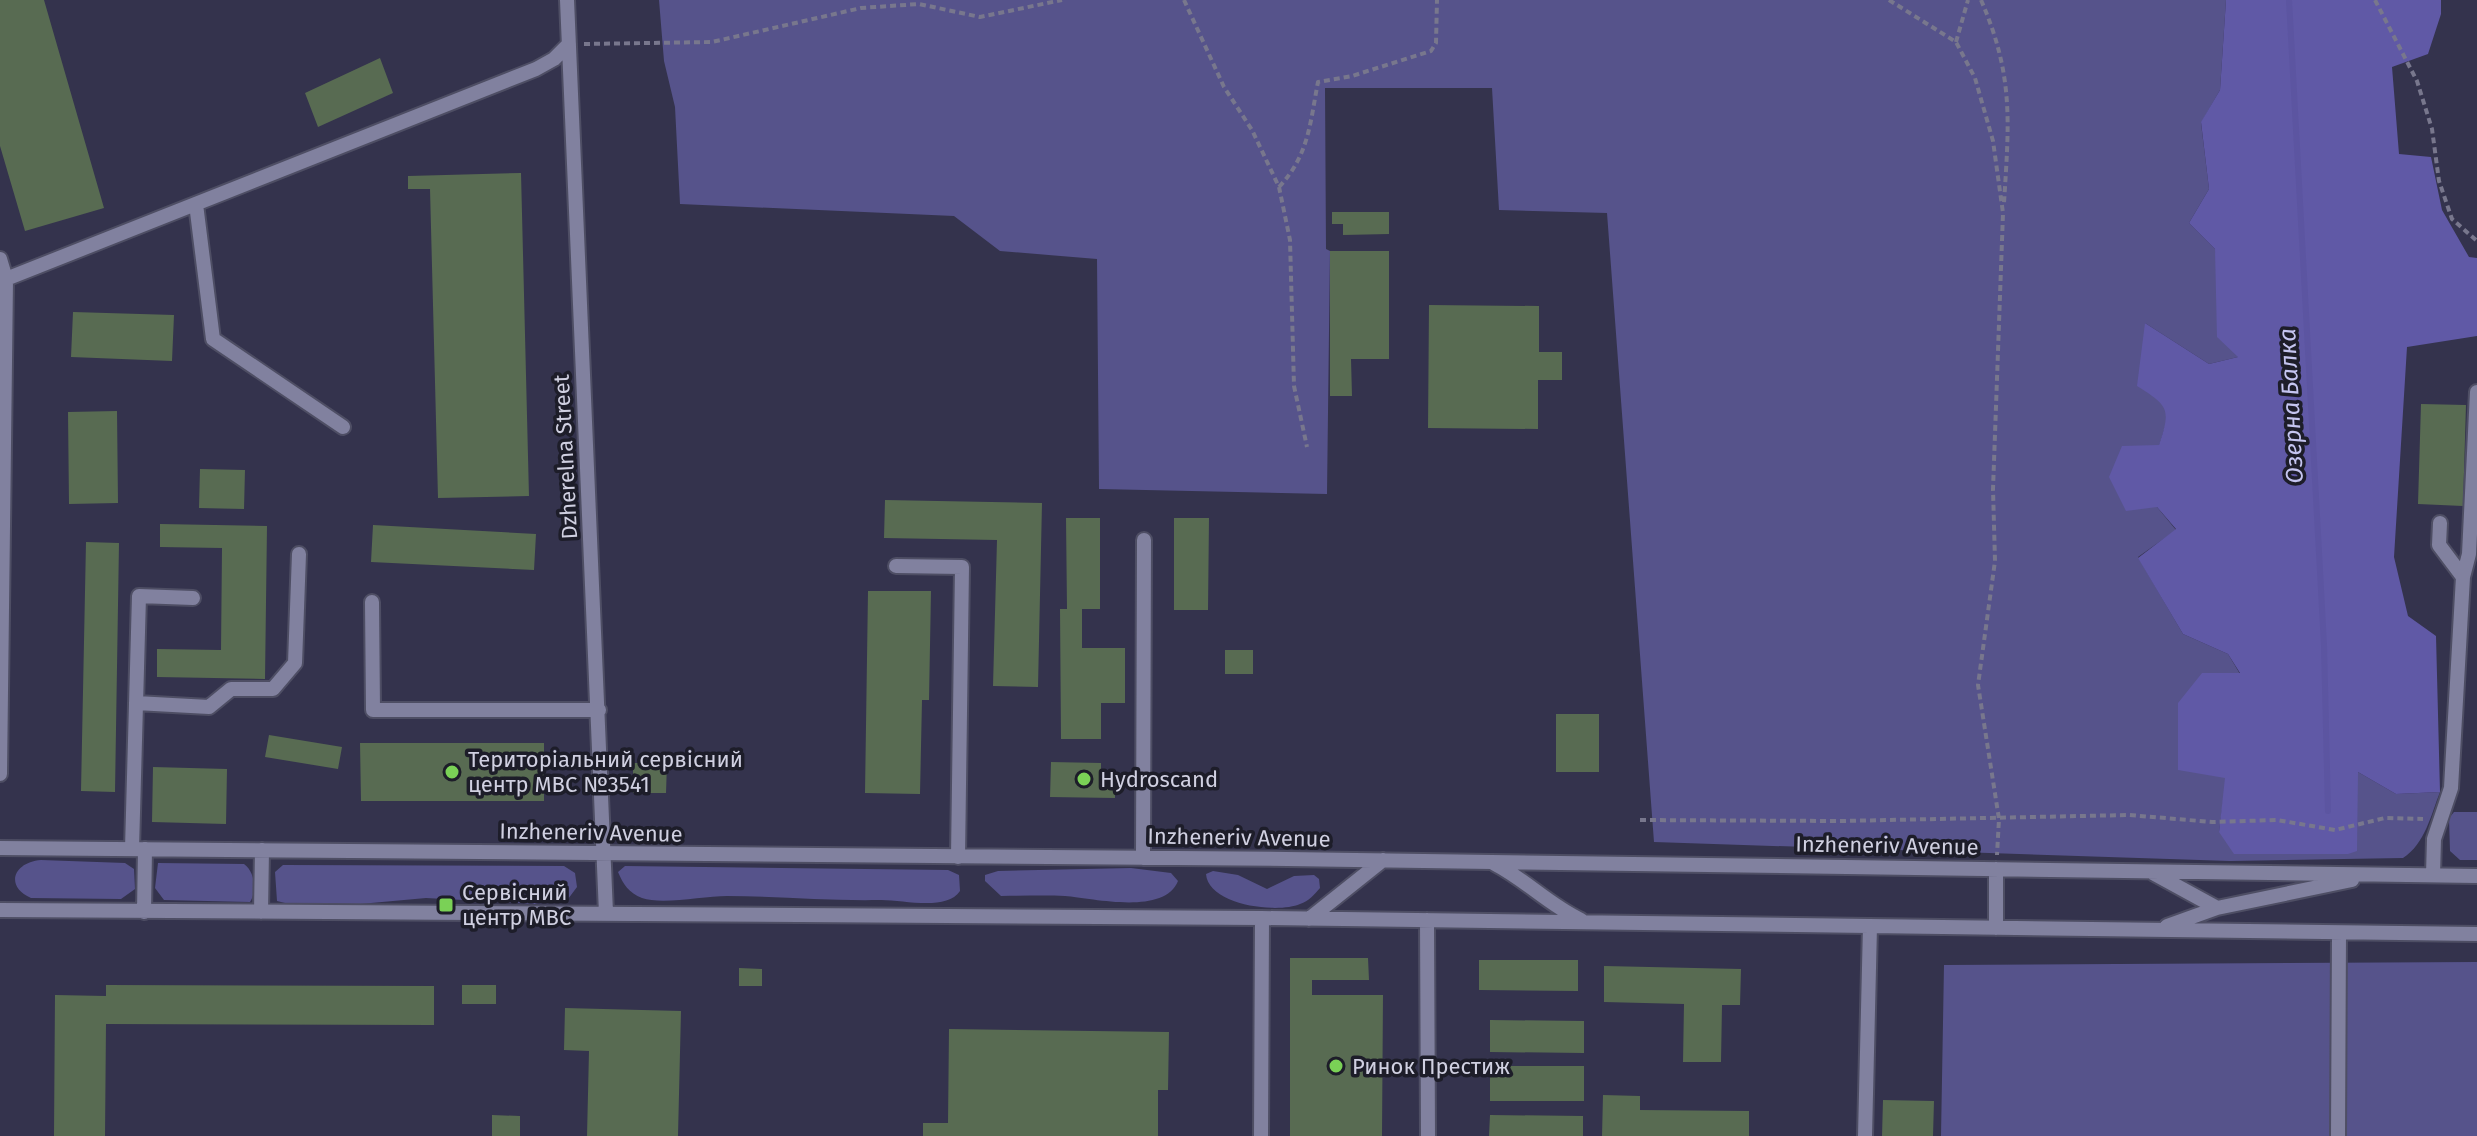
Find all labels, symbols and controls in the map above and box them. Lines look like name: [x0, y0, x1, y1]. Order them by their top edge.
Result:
water label: Озерна Балка: [2273, 328, 2309, 484]
street label: Dzherelna Street: [548, 374, 583, 540]
place label: Територіальний сервісний центр МВС №3541: [468, 746, 743, 798]
marker: Територіальний сервісний центр МВС №3541: [443, 763, 461, 781]
place label: Hydroscand: [1100, 766, 1218, 793]
marker: Hydroscand: [1075, 770, 1093, 788]
street label: Inzheneriv Avenue: [499, 817, 683, 848]
street label: Inzheneriv Avenue: [1147, 822, 1331, 853]
street label: Inzheneriv Avenue: [1795, 830, 1979, 861]
place label: Сервісний центр МВС: [462, 879, 571, 931]
marker: Сервісний центр МВС: [437, 896, 455, 914]
place label: Ринок Престиж: [1352, 1053, 1510, 1080]
marker: Ринок Престиж: [1327, 1057, 1345, 1075]

